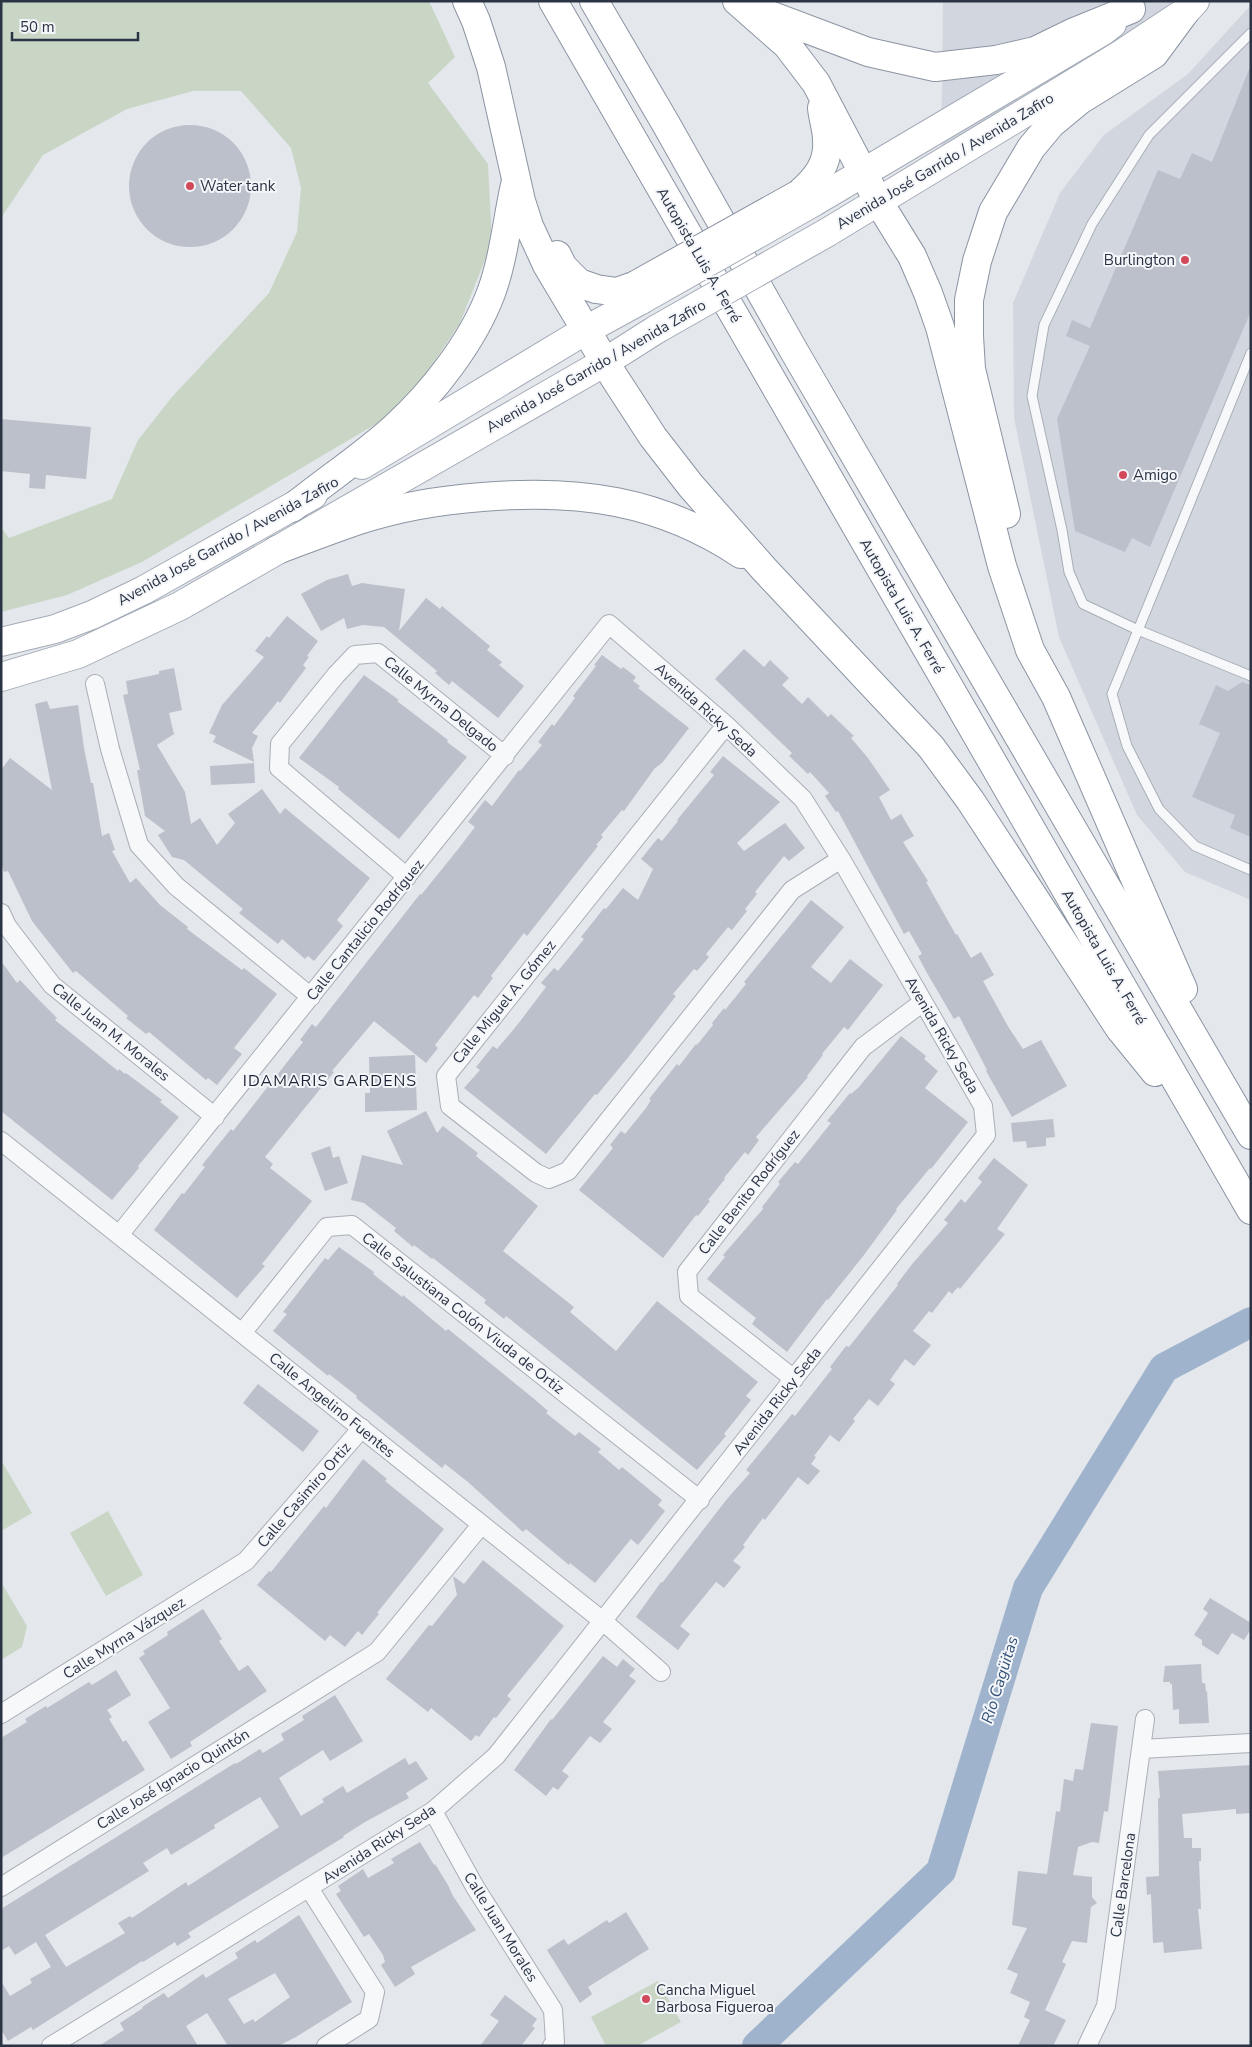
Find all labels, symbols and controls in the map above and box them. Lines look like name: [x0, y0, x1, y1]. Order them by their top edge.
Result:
scale bar: [12, 10, 139, 42]
text: 50 m: [20, 17, 55, 37]
street label: Avenida José Garrido / Avenida Zafiro: [833, 88, 1057, 234]
place label: Water tank: [200, 176, 276, 196]
marker: Water tank: [184, 180, 196, 192]
street label: Autopista Luis A. Ferré: [652, 184, 746, 326]
place label: Burlington: [1104, 250, 1175, 270]
marker: Burlington: [1179, 254, 1191, 266]
street label: Avenida José Garrido / Avenida Zafiro: [483, 295, 709, 437]
place label: Amigo: [1133, 465, 1177, 485]
marker: Amigo: [1117, 469, 1129, 481]
street label: Avenida José Garrido / Avenida Zafiro: [114, 472, 342, 610]
street label: Autopista Luis A. Ferré: [855, 535, 949, 677]
street label: Calle Myrna Delgado: [380, 652, 502, 756]
street label: Avenida Ricky Seda: [650, 658, 762, 762]
street label: Calle Cantalicio Rodríguez: [302, 855, 428, 1005]
street label: Autopista Luis A. Ferré: [1057, 886, 1151, 1028]
street label: Calle Miguel A. Gómez: [448, 936, 560, 1068]
street label: Avenida Ricky Seda: [900, 973, 984, 1097]
street label: Calle Juan M. Morales: [48, 978, 174, 1086]
district label: IDAMARIS GARDENS: [243, 1070, 417, 1092]
street label: Calle Benito Rodríguez: [694, 1125, 804, 1259]
street label: Calle Salustiana Colón Viuda de Ortiz: [358, 1228, 568, 1398]
street label: Avenida Ricky Seda: [729, 1343, 825, 1459]
street label: Calle Angelino Fuentes: [265, 1348, 399, 1462]
street label: Calle Casimiro Ortiz: [253, 1438, 355, 1552]
street label: Calle Myrna Vázquez: [59, 1592, 189, 1684]
water label: Río Cagüitas: [976, 1633, 1024, 1726]
street label: Calle José Ignacio Quintón: [93, 1724, 253, 1834]
street label: Avenida Ricky Seda: [318, 1800, 440, 1888]
street label: Calle Barcelona: [1106, 1831, 1140, 1939]
street label: Calle Juan Morales: [459, 1868, 543, 1986]
place label: Cancha Miguel Barbosa Figueroa: [656, 1980, 774, 2017]
marker: Cancha Miguel Barbosa Figueroa: [640, 1993, 652, 2005]

